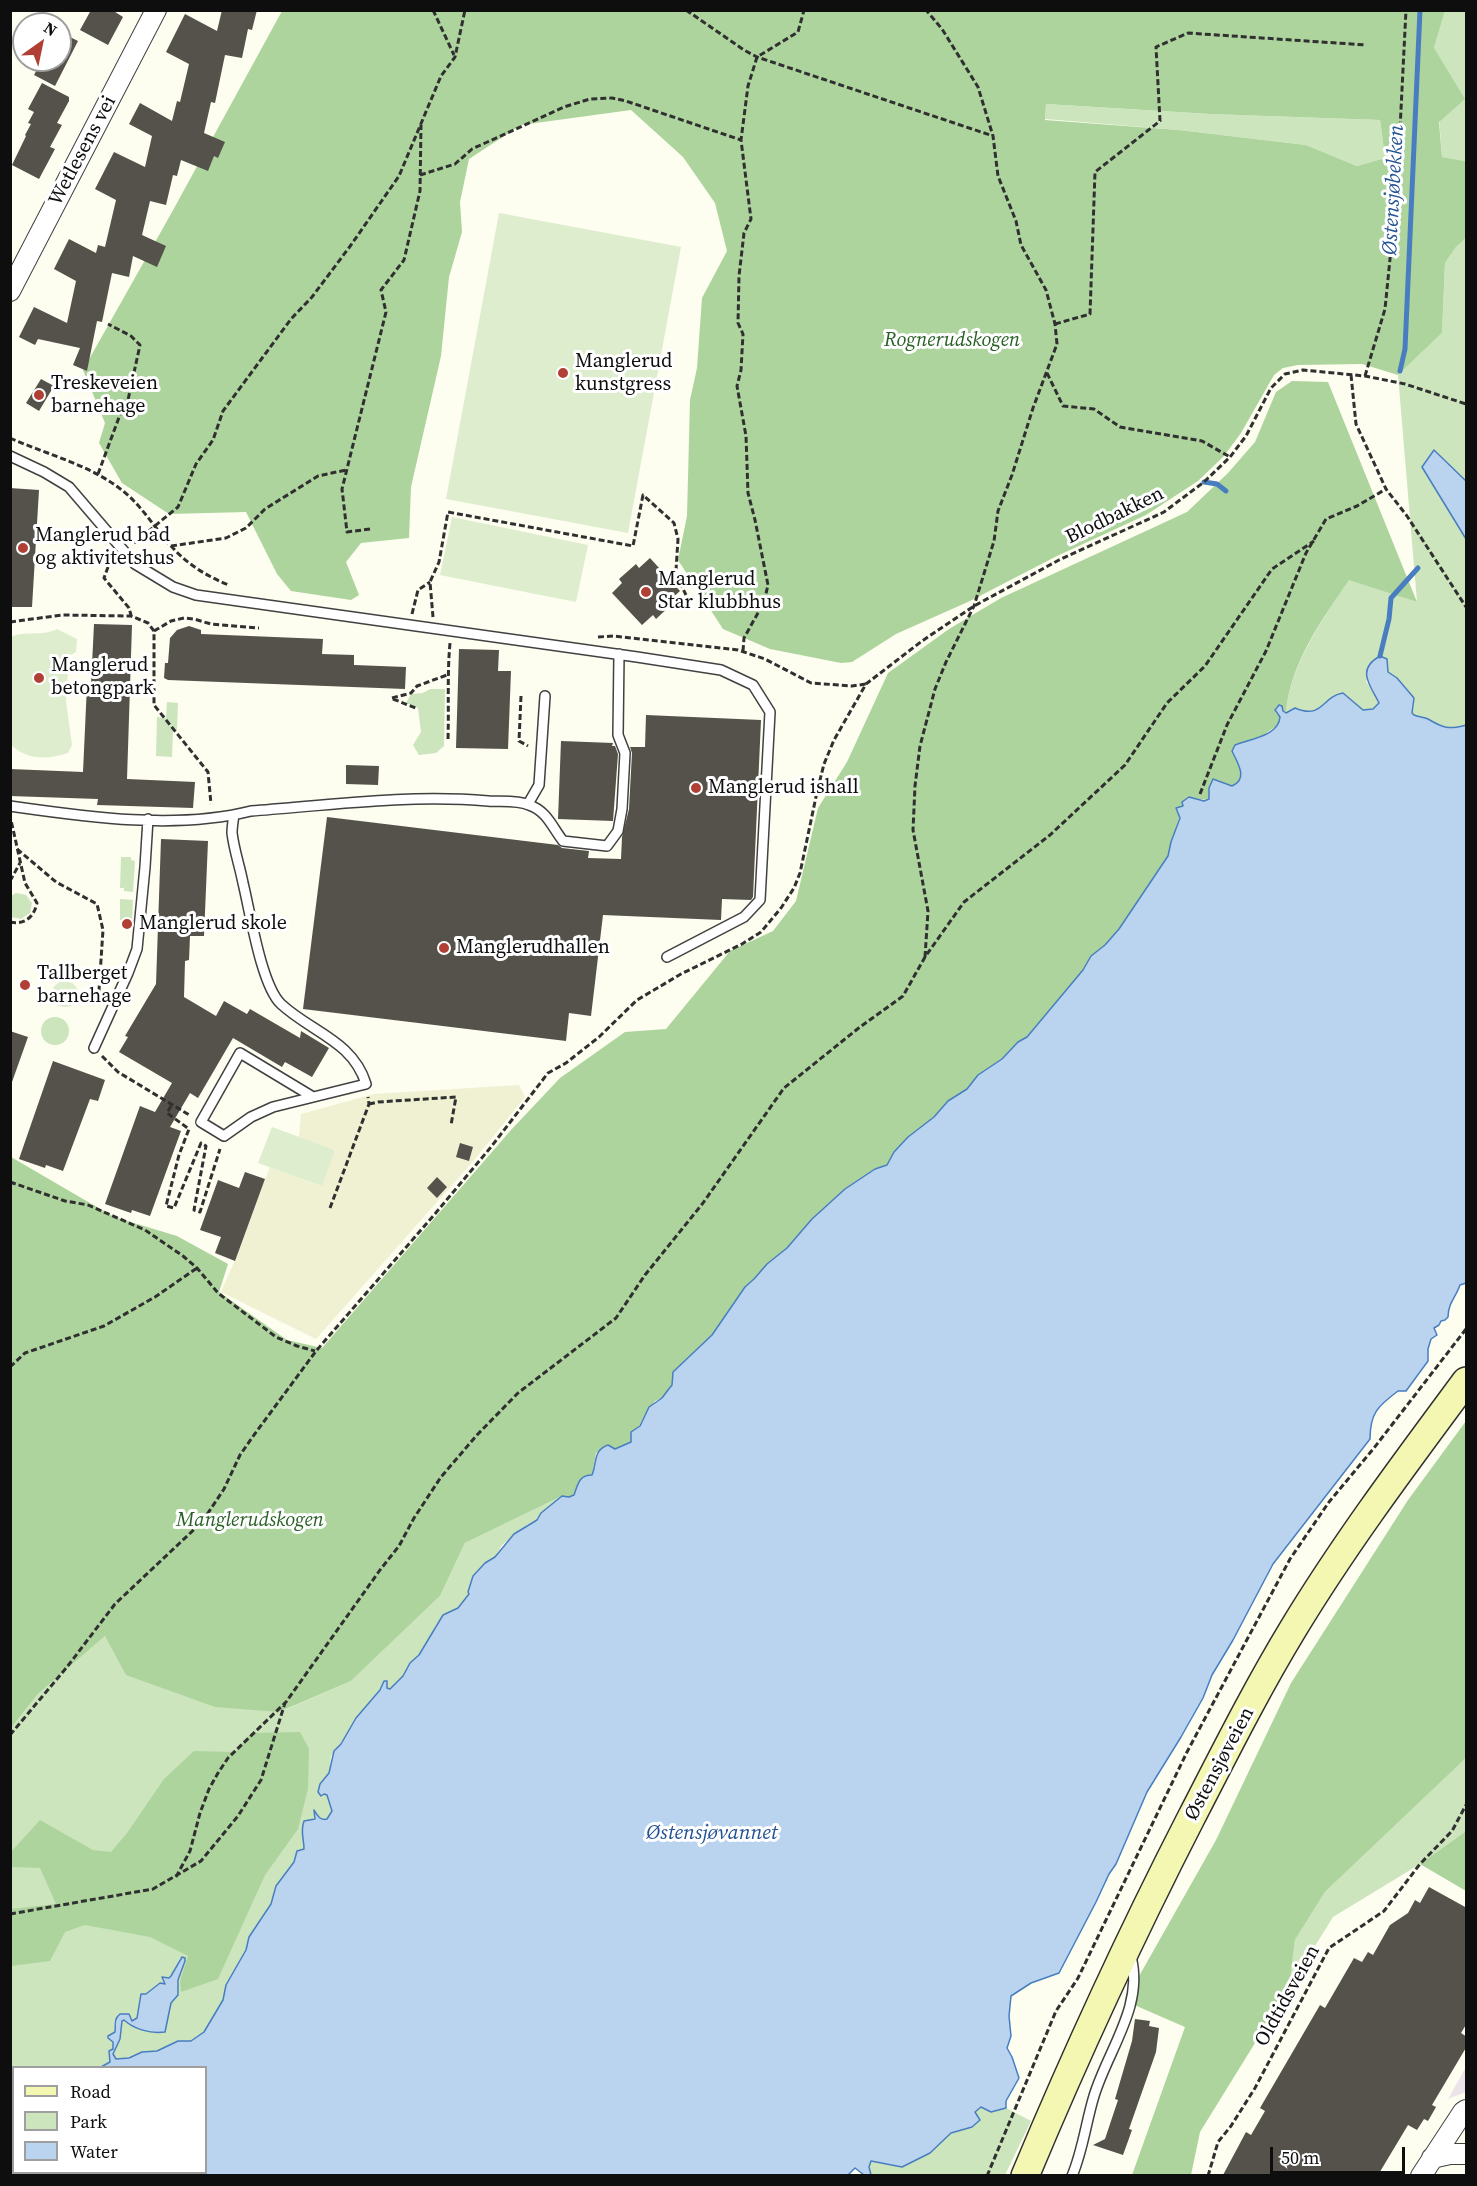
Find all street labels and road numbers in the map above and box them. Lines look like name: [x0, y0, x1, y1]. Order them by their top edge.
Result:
street label: Wetlesens vei: [44, 92, 122, 210]
street label: Blodbakken: [1062, 482, 1168, 550]
street label: Østensjøveien: [1180, 1703, 1260, 1825]
street label: Oldtidsveien: [1250, 1941, 1326, 2051]

